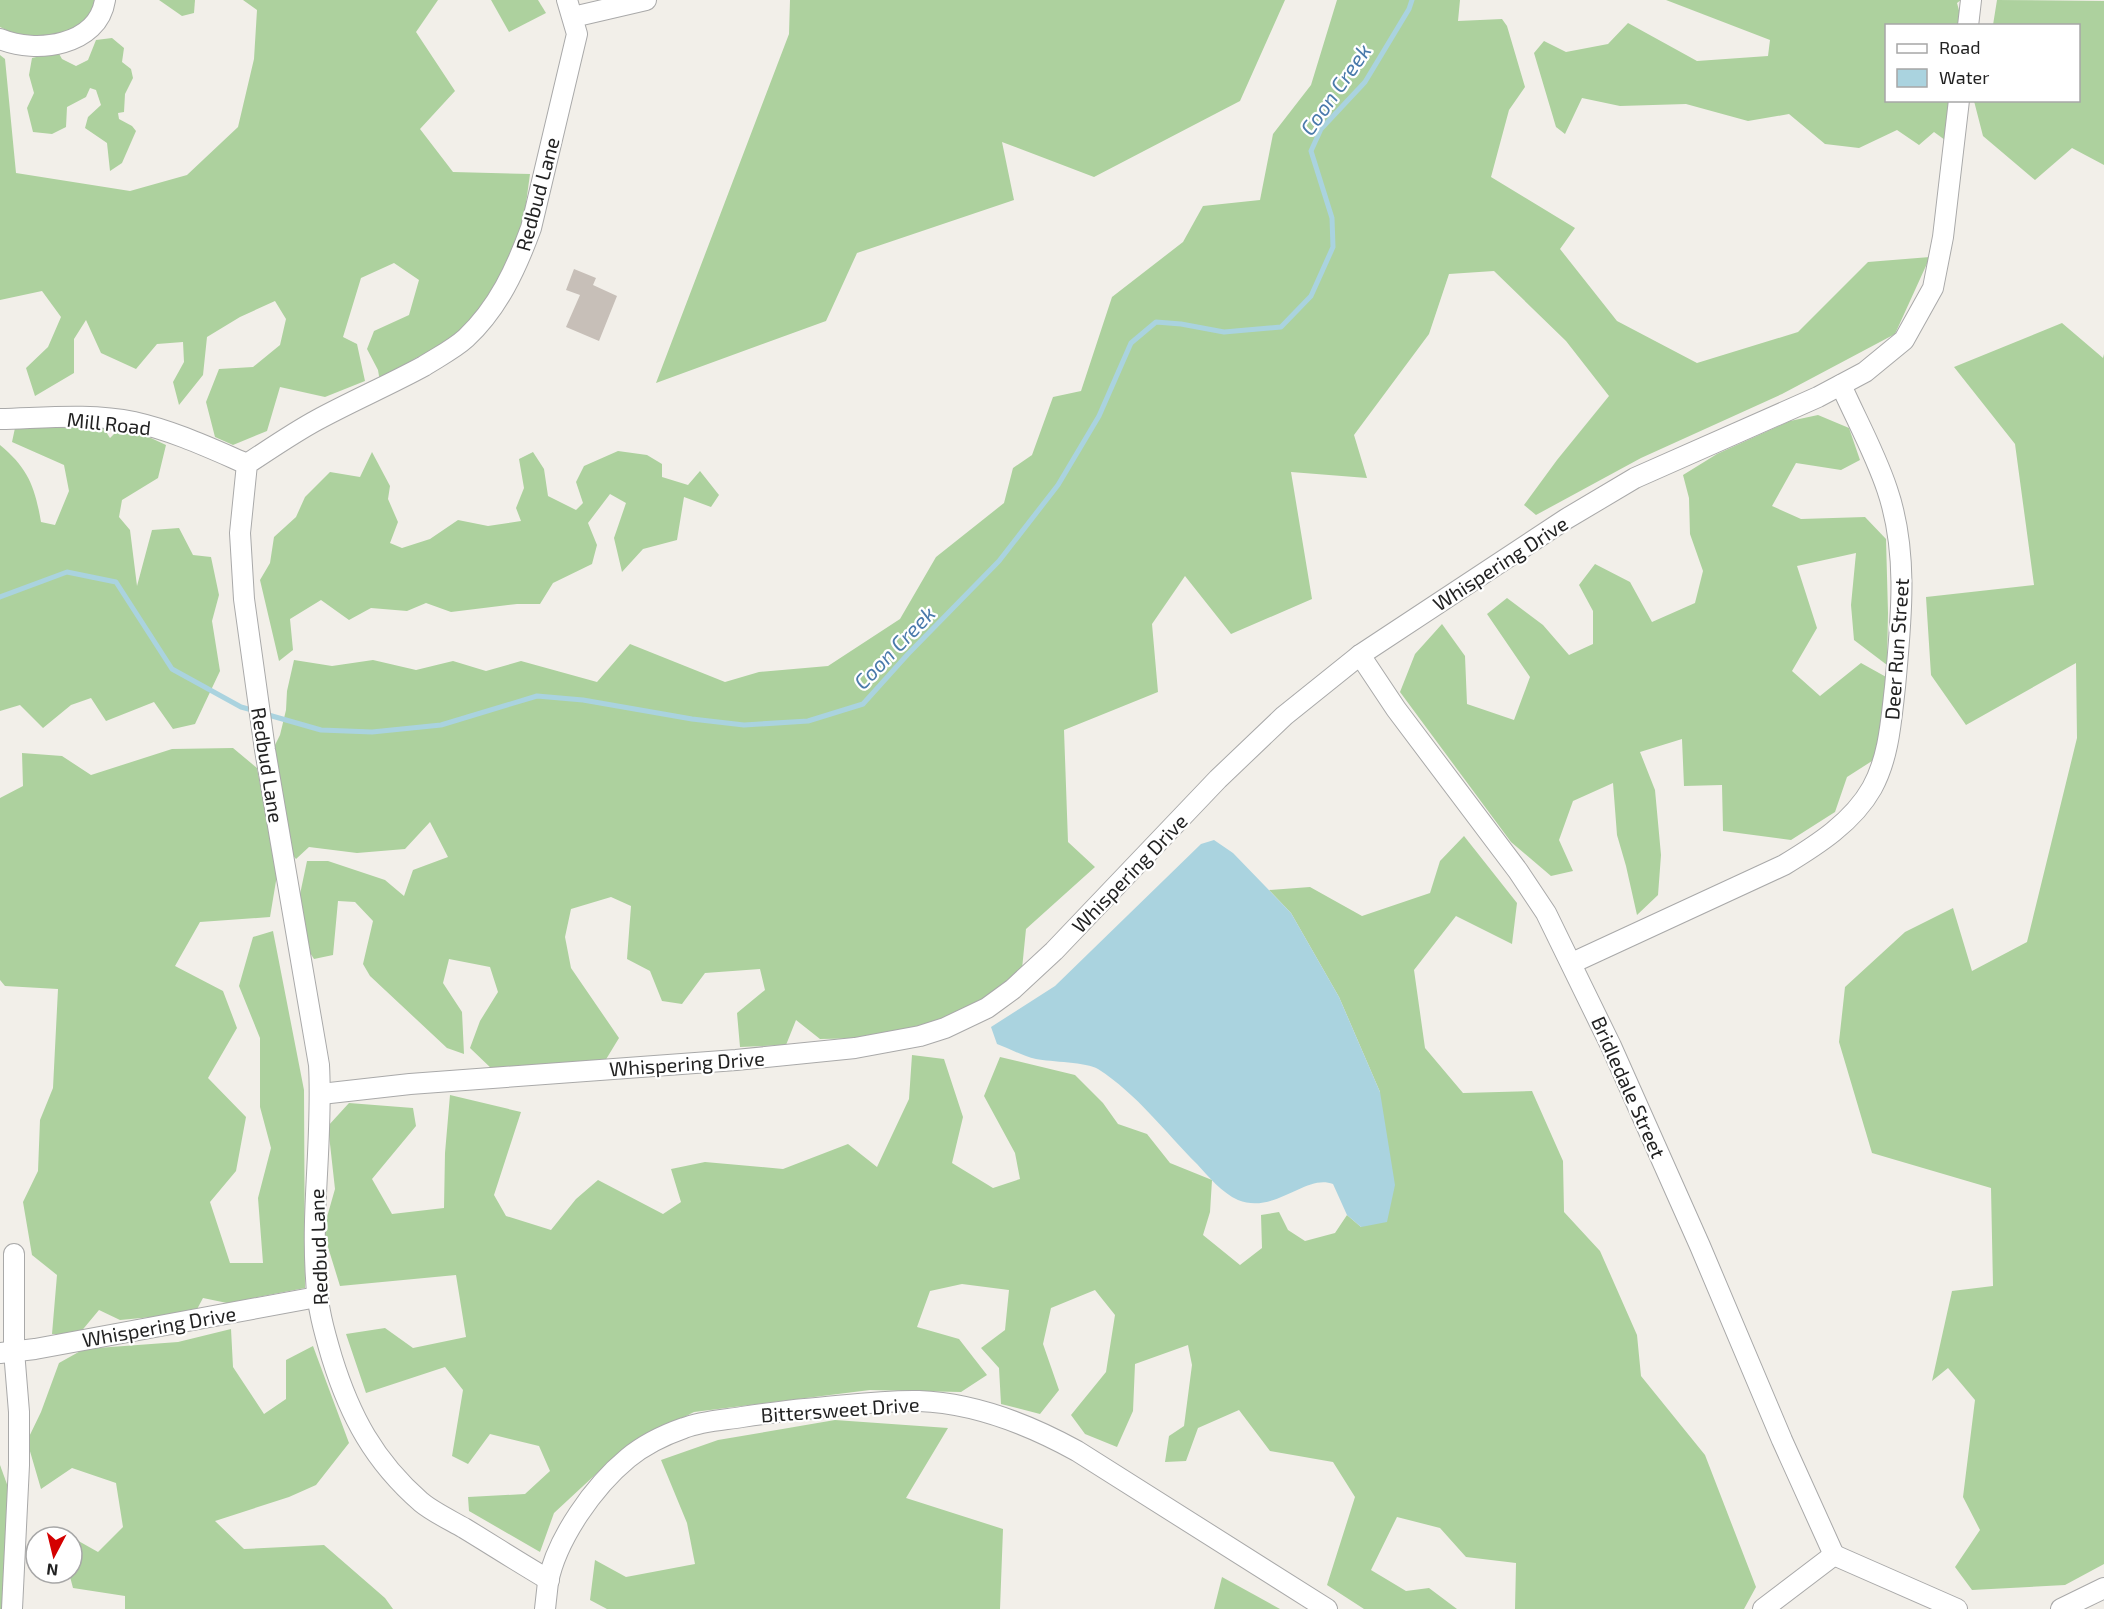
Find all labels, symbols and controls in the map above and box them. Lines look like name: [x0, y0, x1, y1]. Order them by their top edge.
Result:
legend: [1885, 24, 2080, 102]
text: Road: [1939, 36, 1980, 58]
water label: Coon Creek: [1294, 38, 1376, 140]
text: Water: [1939, 66, 1989, 88]
street label: Redbud Lane: [510, 134, 564, 254]
street label: Mill Road: [66, 407, 152, 439]
street label: Whispering Drive: [1428, 511, 1572, 615]
street label: Deer Run Street: [1879, 577, 1913, 721]
water label: Coon Creek: [848, 600, 940, 694]
street label: Redbud Lane: [247, 705, 289, 825]
street label: Whispering Drive: [1066, 809, 1192, 937]
street label: Bridledale Street: [1587, 1012, 1671, 1162]
street label: Whispering Drive: [608, 1046, 766, 1080]
street label: Redbud Lane: [304, 1188, 332, 1306]
street label: Whispering Drive: [80, 1301, 238, 1351]
street label: Bittersweet Drive: [760, 1391, 920, 1427]
north arrow: [24, 1525, 84, 1585]
text: N: [45, 1560, 59, 1581]

